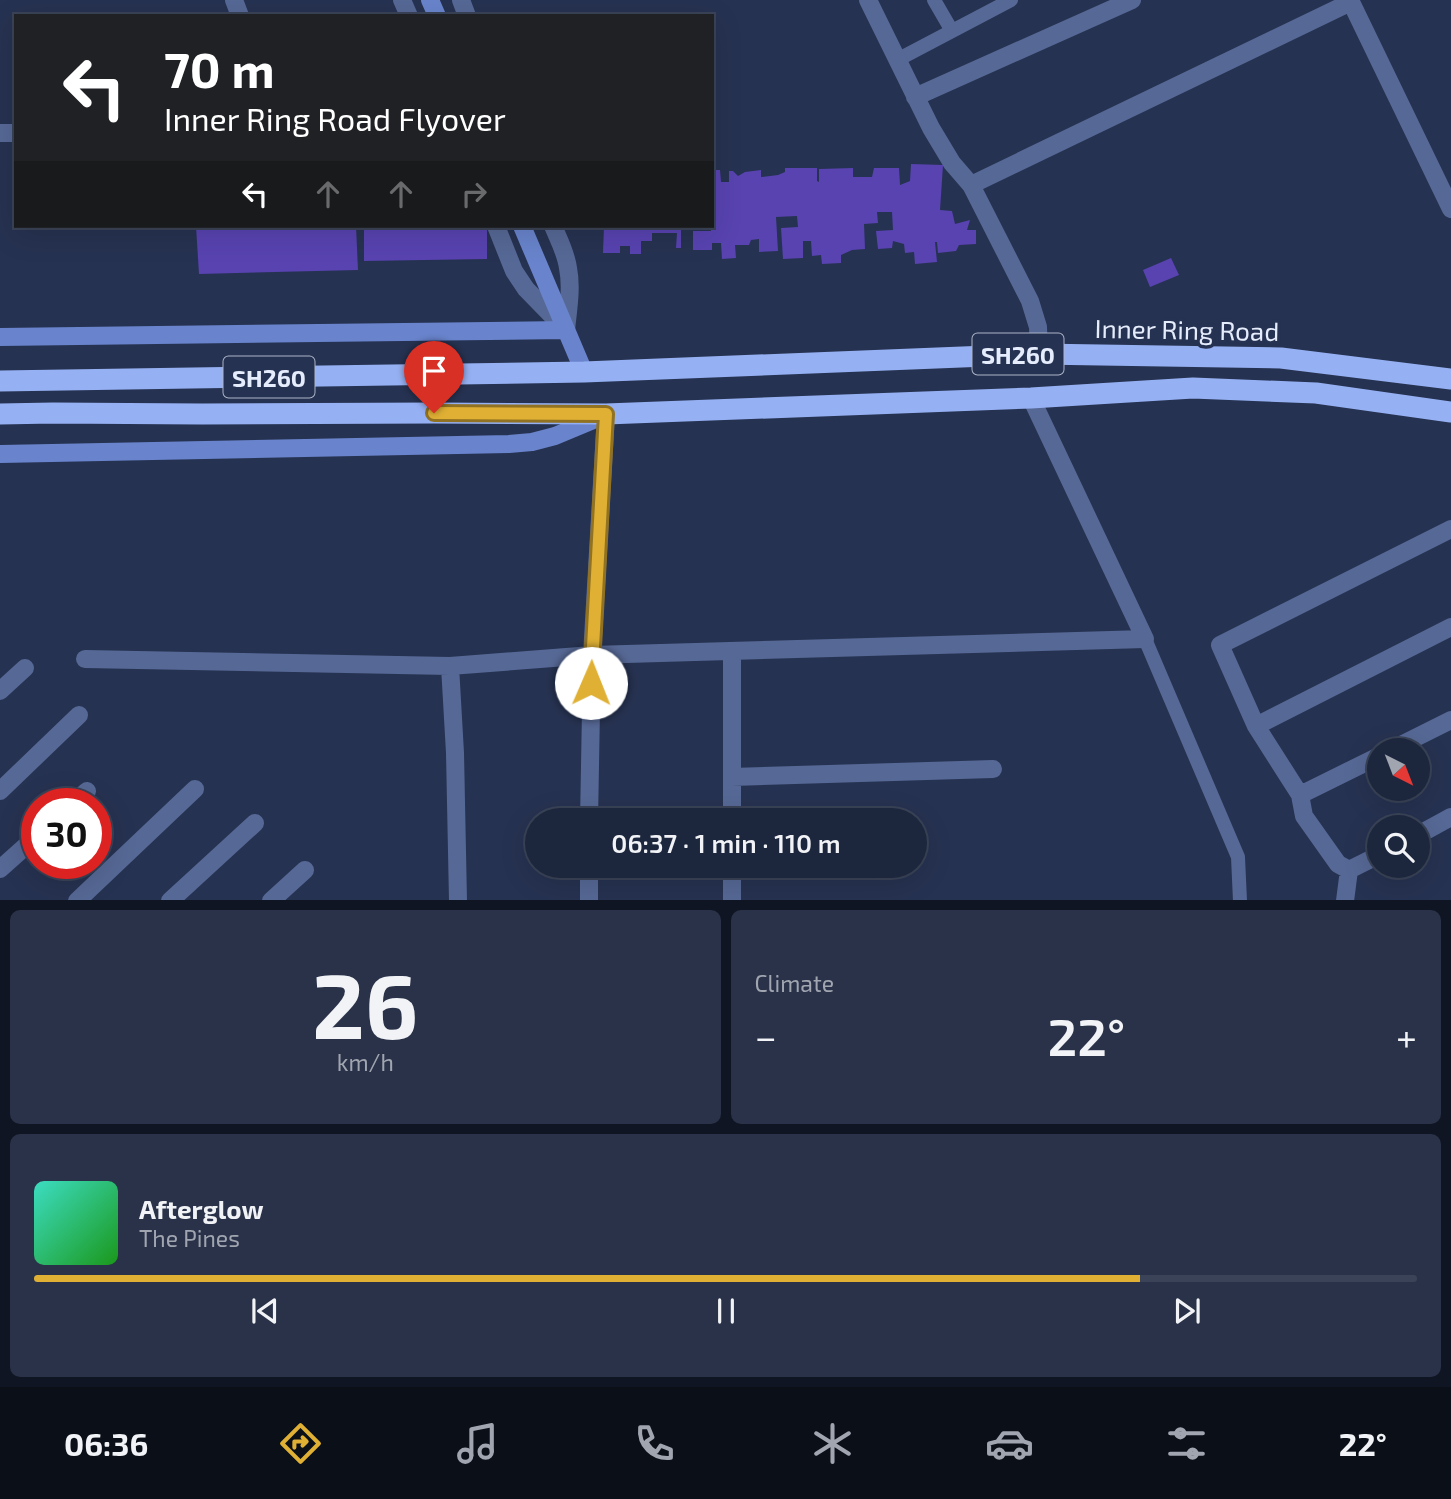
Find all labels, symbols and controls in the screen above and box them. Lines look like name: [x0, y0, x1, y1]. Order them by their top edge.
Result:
text: 70 m: [164, 39, 275, 98]
icon: left: [49, 42, 140, 133]
text: Inner Ring Road Flyover: [164, 99, 506, 137]
icon: left: [236, 175, 274, 213]
icon: ahead: [309, 175, 347, 213]
icon: ahead: [382, 175, 420, 213]
icon: right: [455, 175, 493, 213]
street label: Inner Ring Road: [1095, 312, 1279, 346]
road number: SH260: [972, 334, 1064, 374]
pin: [404, 341, 464, 413]
icon: arrive: [415, 352, 453, 390]
road number: SH260: [224, 356, 314, 398]
position arrow: [554, 646, 628, 720]
north arrow: [1367, 738, 1430, 802]
map controls: [1367, 738, 1430, 878]
speed limit sign: 30: [21, 788, 112, 879]
button: search: [1367, 815, 1430, 878]
text: 06:37 · 1 min · 110 m: [611, 827, 841, 858]
text: 26: [312, 948, 419, 1057]
text: Climate: [755, 969, 834, 997]
text: 22°: [1047, 1004, 1125, 1066]
text: −: [755, 1013, 777, 1059]
text: +: [1396, 1013, 1417, 1059]
text: km/h: [337, 1048, 394, 1076]
text: Afterglow: [139, 1193, 264, 1224]
text: The Pines: [139, 1224, 240, 1252]
icon: previous: [246, 1292, 284, 1330]
icon: pause: [707, 1292, 745, 1330]
icon: next: [1168, 1292, 1206, 1330]
icon: directions: [276, 1419, 325, 1468]
icon: music: [453, 1419, 502, 1468]
icon: phone: [630, 1419, 679, 1468]
icon: climate: [808, 1419, 857, 1468]
icon: car: [985, 1419, 1034, 1468]
icon: filters: [1162, 1419, 1211, 1468]
text: 06:36: [64, 1424, 148, 1462]
text: 22°: [1339, 1424, 1387, 1462]

